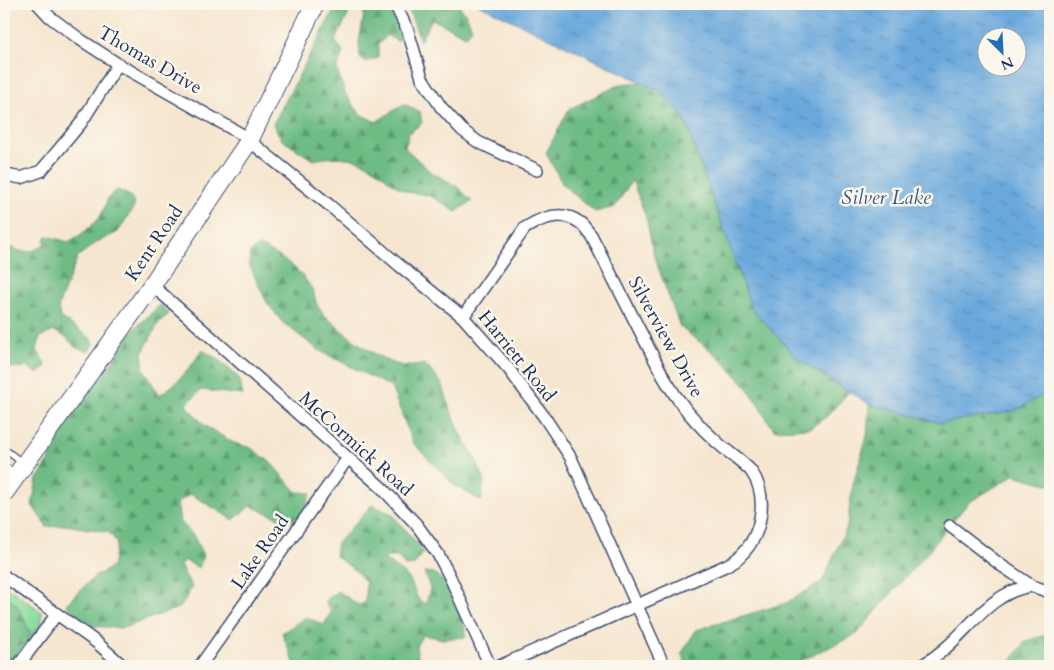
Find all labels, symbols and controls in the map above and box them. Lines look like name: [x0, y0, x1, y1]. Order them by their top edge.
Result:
street label: Thomas Drive: [93, 20, 207, 100]
north arrow: [976, 28, 1026, 78]
text: N: [998, 52, 1017, 75]
water label: Silver Lake: [841, 184, 931, 211]
street label: Kent Road: [119, 200, 189, 286]
street label: Silverview Drive: [622, 272, 710, 402]
street label: Harriett Road: [472, 305, 562, 407]
street label: McCormick Road: [293, 386, 419, 502]
street label: Lake Road: [225, 510, 295, 594]

